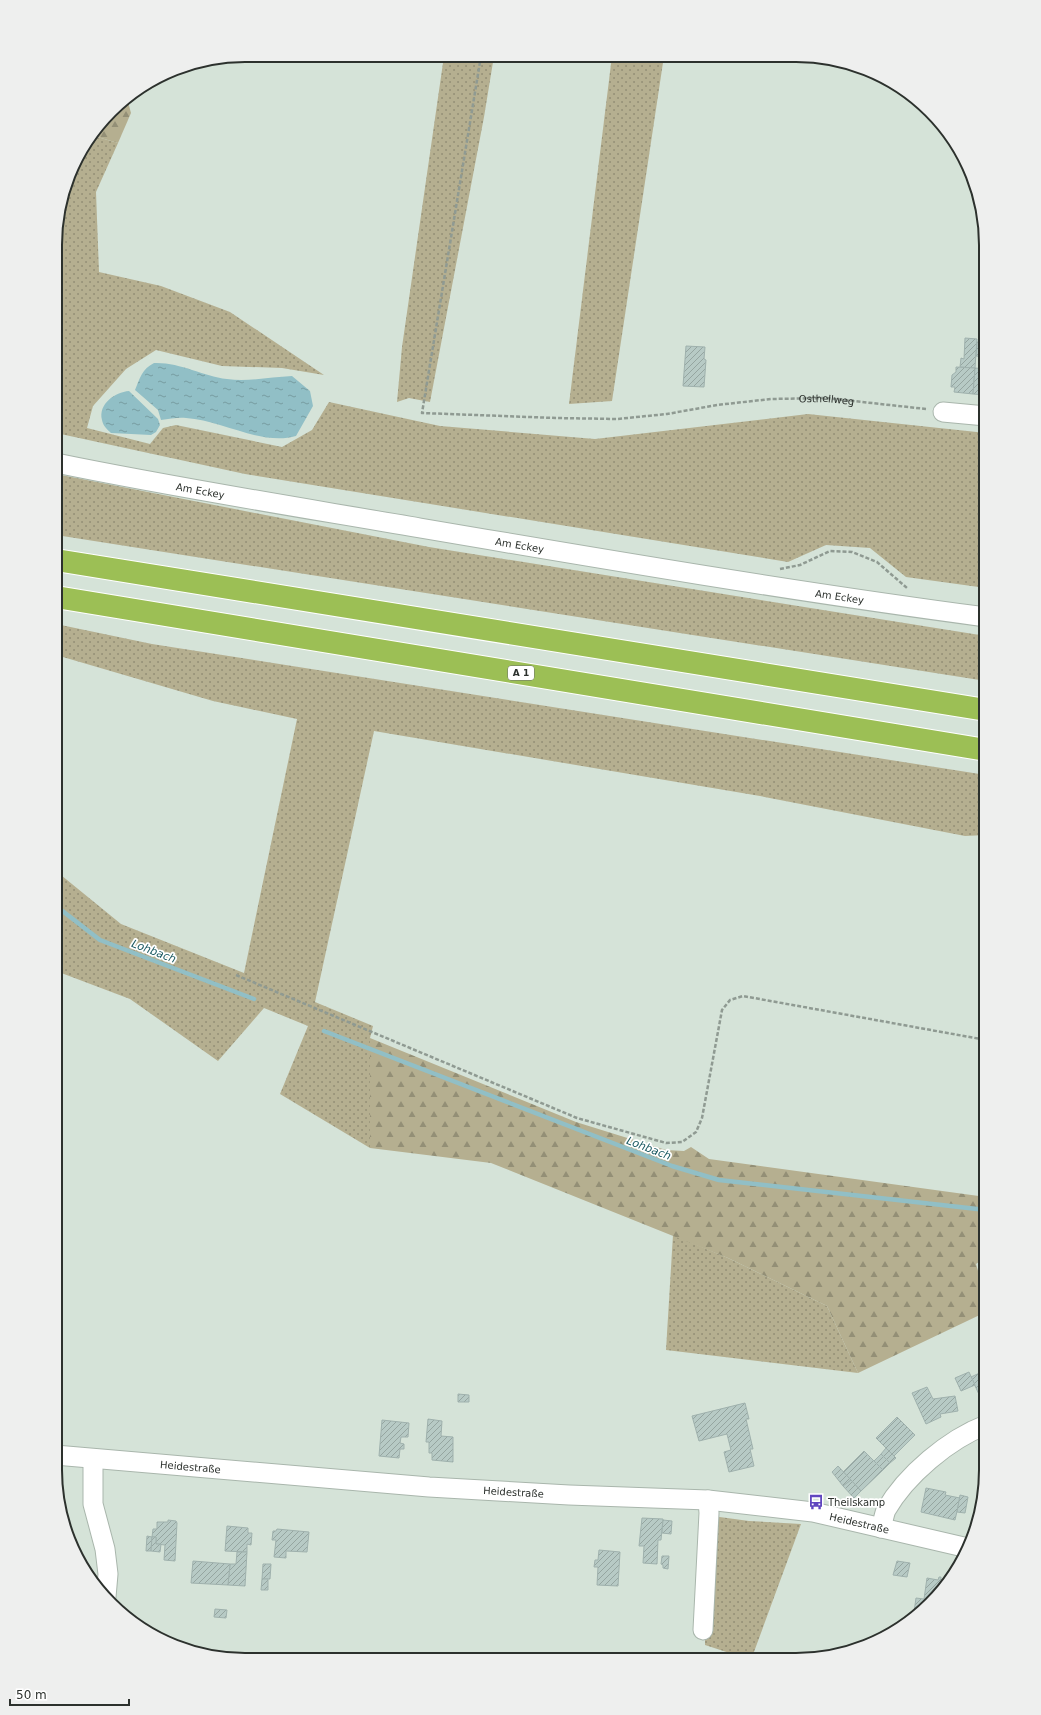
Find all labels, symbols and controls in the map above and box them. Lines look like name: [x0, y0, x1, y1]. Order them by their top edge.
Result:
street label: Osthellweg: [799, 393, 855, 407]
street label: Am Eckey: [175, 481, 226, 501]
street label: Am Eckey: [495, 536, 545, 555]
street label: Am Eckey: [815, 588, 865, 606]
road number: A 1: [508, 666, 534, 680]
water label: Lohbach: [130, 937, 178, 966]
water label: Lohbach: [625, 1134, 673, 1163]
street label: Heidestraße: [160, 1459, 221, 1475]
street label: Heidestraße: [483, 1485, 544, 1500]
bus stop icon: Theilskamp: [807, 1493, 825, 1511]
place label: Theilskamp: [827, 1497, 885, 1508]
street label: Heidestraße: [828, 1511, 890, 1536]
scale bar: [10, 1681, 129, 1707]
text: 50 m: [16, 1688, 47, 1702]

